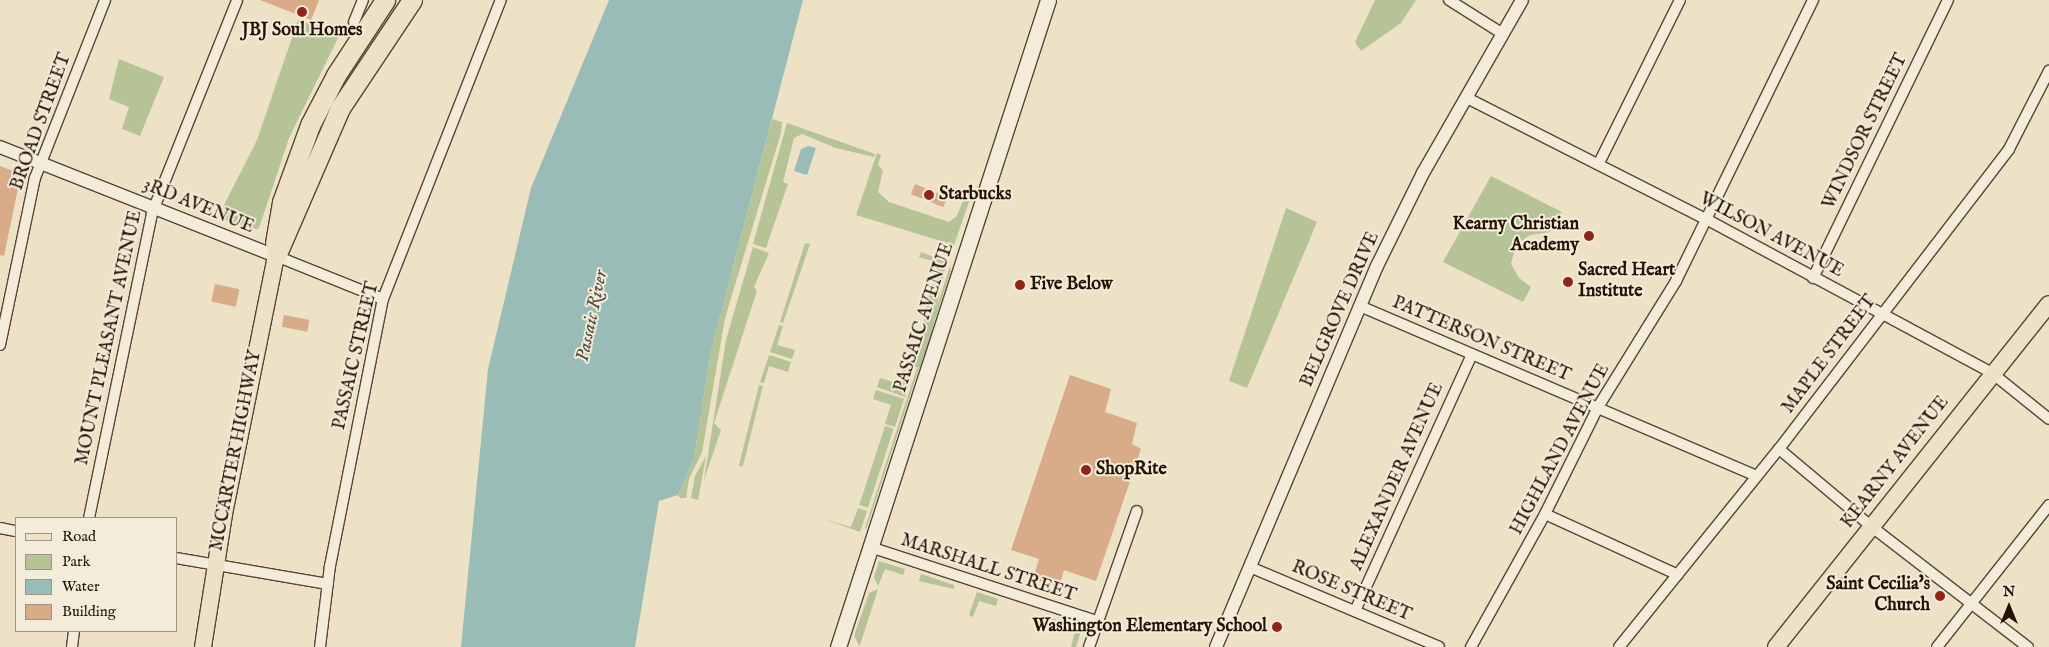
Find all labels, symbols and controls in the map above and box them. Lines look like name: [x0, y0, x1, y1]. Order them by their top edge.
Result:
marker: JBJ Soul Homes: [296, 6, 308, 18]
place label: JBJ Soul Homes: [242, 20, 362, 42]
street label: BROAD STREET: [7, 51, 77, 193]
street label: WINDSOR STREET: [1819, 51, 1913, 213]
street label: 3RD AVENUE: [139, 175, 257, 239]
place label: Starbucks: [939, 184, 1011, 206]
marker: Starbucks: [923, 189, 935, 201]
street label: WILSON AVENUE: [1695, 189, 1847, 283]
street label: MOUNT PLEASANT AVENUE: [72, 209, 148, 467]
place label: Kearny Christian Academy: [1453, 215, 1579, 258]
street label: BELGROVE DRIVE: [1297, 229, 1385, 391]
marker: Kearny Christian Academy: [1583, 230, 1595, 242]
street label: PASSAIC AVENUE: [891, 240, 959, 396]
place label: Sacred Heart Institute: [1578, 261, 1675, 304]
water label: Passaic River: [572, 268, 614, 364]
place label: Five Below: [1030, 274, 1113, 296]
marker: Sacred Heart Institute: [1562, 276, 1574, 288]
marker: Five Below: [1014, 279, 1026, 291]
street label: PASSAIC STREET: [329, 280, 385, 432]
street label: MAPLE STREET: [1778, 292, 1882, 418]
street label: PATTERSON STREET: [1389, 293, 1573, 387]
street label: MCCARTER HIGHWAY: [207, 349, 267, 553]
street label: HIGHLAND AVENUE: [1507, 361, 1615, 539]
street label: ALEXANDER AVENUE: [1347, 380, 1449, 574]
street label: KEARNY AVENUE: [1838, 393, 1954, 533]
place label: ShopRite: [1096, 459, 1167, 481]
marker: ShopRite: [1080, 464, 1092, 476]
legend: [15, 517, 178, 632]
text: Road: [62, 527, 96, 546]
street label: MARSHALL STREET: [898, 530, 1078, 608]
text: Park: [62, 552, 91, 571]
street label: ROSE STREET: [1288, 557, 1414, 627]
place label: Saint Cecilia's Church: [1826, 575, 1930, 618]
text: Water: [62, 577, 99, 596]
north arrow: [1984, 582, 2034, 632]
text: N: [2003, 583, 2015, 601]
marker: Saint Cecilia's Church: [1934, 590, 1946, 602]
text: Building: [62, 602, 116, 621]
place label: Washington Elementary School: [1032, 616, 1267, 638]
marker: Washington Elementary School: [1271, 621, 1283, 633]

